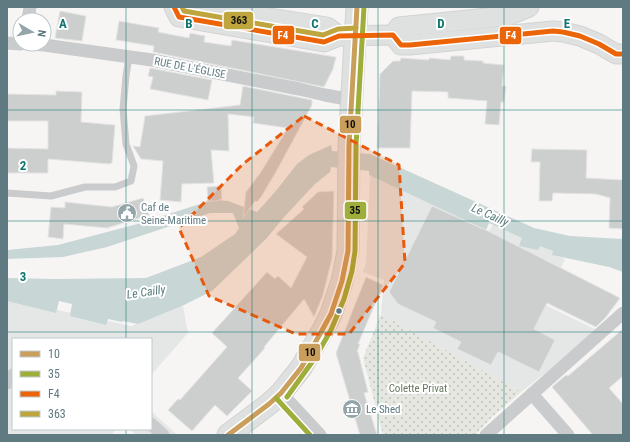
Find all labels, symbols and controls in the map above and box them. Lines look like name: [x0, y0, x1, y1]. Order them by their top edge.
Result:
line badge: 363: [223, 11, 254, 30]
north arrow: [12, 12, 52, 52]
text: 363: [231, 14, 248, 27]
text: A: [59, 16, 67, 31]
text: B: [185, 16, 193, 31]
text: C: [311, 16, 319, 31]
text: D: [437, 16, 445, 31]
text: E: [564, 16, 571, 31]
line badge: F4: [272, 25, 295, 45]
line badge: F4: [499, 26, 522, 45]
text: N: [34, 29, 48, 38]
text: F4: [278, 29, 289, 42]
text: F4: [506, 29, 517, 42]
street label: RUE DE L'ÉGLISE: [153, 55, 227, 81]
line badge: 10: [339, 115, 362, 134]
text: 10: [344, 118, 356, 131]
text: 2: [20, 158, 27, 173]
place label: Caf de Seine-Maritime: [141, 201, 206, 227]
line badge: 35: [344, 201, 367, 220]
water label: Le Cailly: [469, 201, 512, 230]
public building icon: Caf de Seine-Maritime: [116, 202, 138, 224]
text: 35: [349, 204, 361, 217]
text: 3: [20, 269, 26, 284]
water label: Le Cailly: [126, 282, 167, 302]
unlabelled marker: [334, 306, 344, 316]
legend: [12, 338, 152, 430]
line badge: 10: [298, 343, 321, 362]
text: 10: [304, 346, 316, 359]
text: 10: [48, 347, 60, 361]
text: 35: [48, 367, 60, 381]
park label: Colette Privat: [389, 382, 447, 395]
text: F4: [48, 387, 60, 401]
museum icon: Le Shed: [341, 398, 363, 420]
place label: Le Shed: [366, 403, 401, 416]
text: 363: [48, 407, 66, 421]

